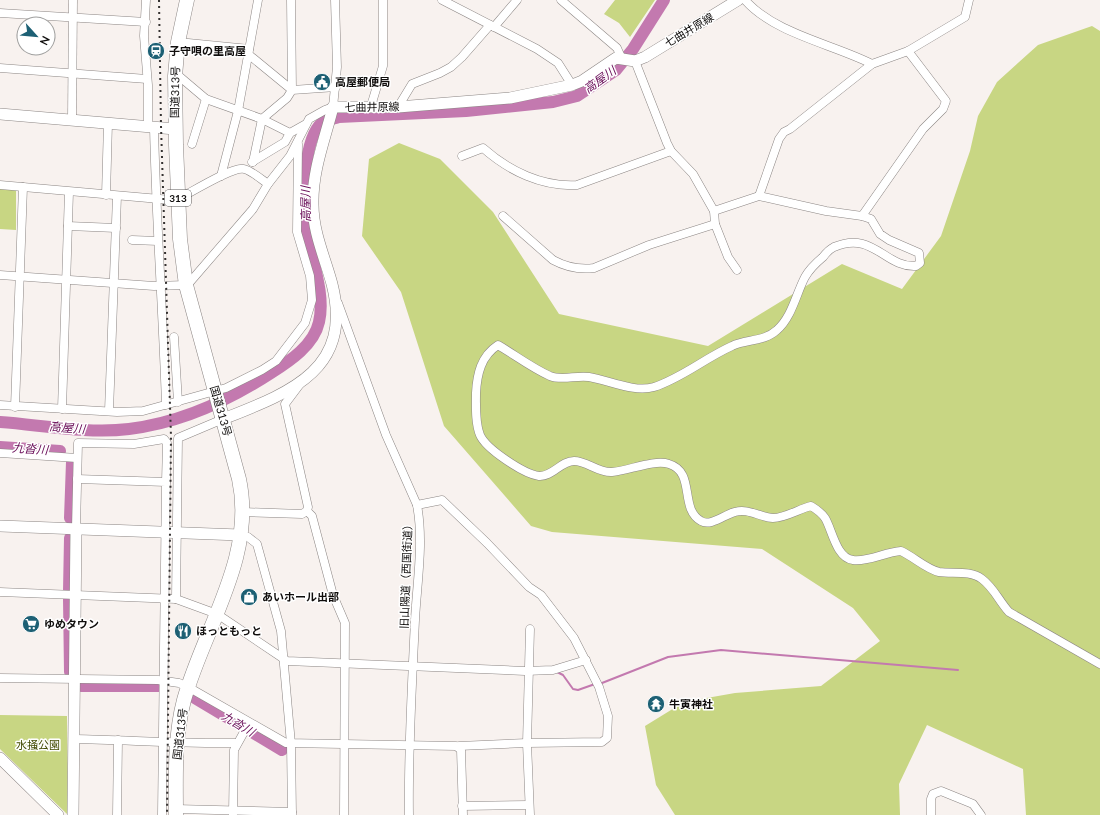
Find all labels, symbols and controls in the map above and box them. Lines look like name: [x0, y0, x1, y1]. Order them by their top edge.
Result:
street label: 七曲井原線: [662, 10, 716, 49]
north arrow: [16, 16, 56, 56]
text: N: [38, 34, 53, 47]
station icon: 子守唄の里高屋: [146, 41, 166, 61]
place label: 子守唄の里高屋: [169, 44, 246, 57]
water label: 高屋川: [581, 62, 620, 96]
street label: 国道313号: [168, 66, 181, 118]
public building icon: 高屋郵便局: [312, 72, 332, 92]
place label: 高屋郵便局: [335, 75, 390, 88]
street label: 七曲井原線: [344, 100, 400, 113]
water label: 高屋川: [298, 184, 313, 222]
road number: 313: [165, 190, 191, 206]
street label: 国道313号: [208, 384, 235, 438]
water label: 高屋川: [48, 418, 88, 437]
water label: 九沓川: [12, 440, 51, 457]
street label: 旧山陽道（西国街道）: [397, 519, 414, 629]
shop icon: あいホール出部: [239, 587, 259, 607]
place label: あいホール出部: [262, 590, 339, 603]
supermarket icon: ゆめタウン: [21, 614, 41, 634]
place label: ゆめタウン: [44, 617, 99, 630]
restaurant icon: ほっともっと: [173, 621, 193, 641]
place label: ほっともっと: [196, 624, 262, 637]
temple icon: 牛寅神社: [646, 694, 666, 714]
place label: 牛寅神社: [669, 697, 713, 710]
street label: 国道313号: [170, 707, 189, 761]
water label: 九沓川: [219, 708, 259, 740]
park label: 水掻公園: [16, 738, 60, 751]

